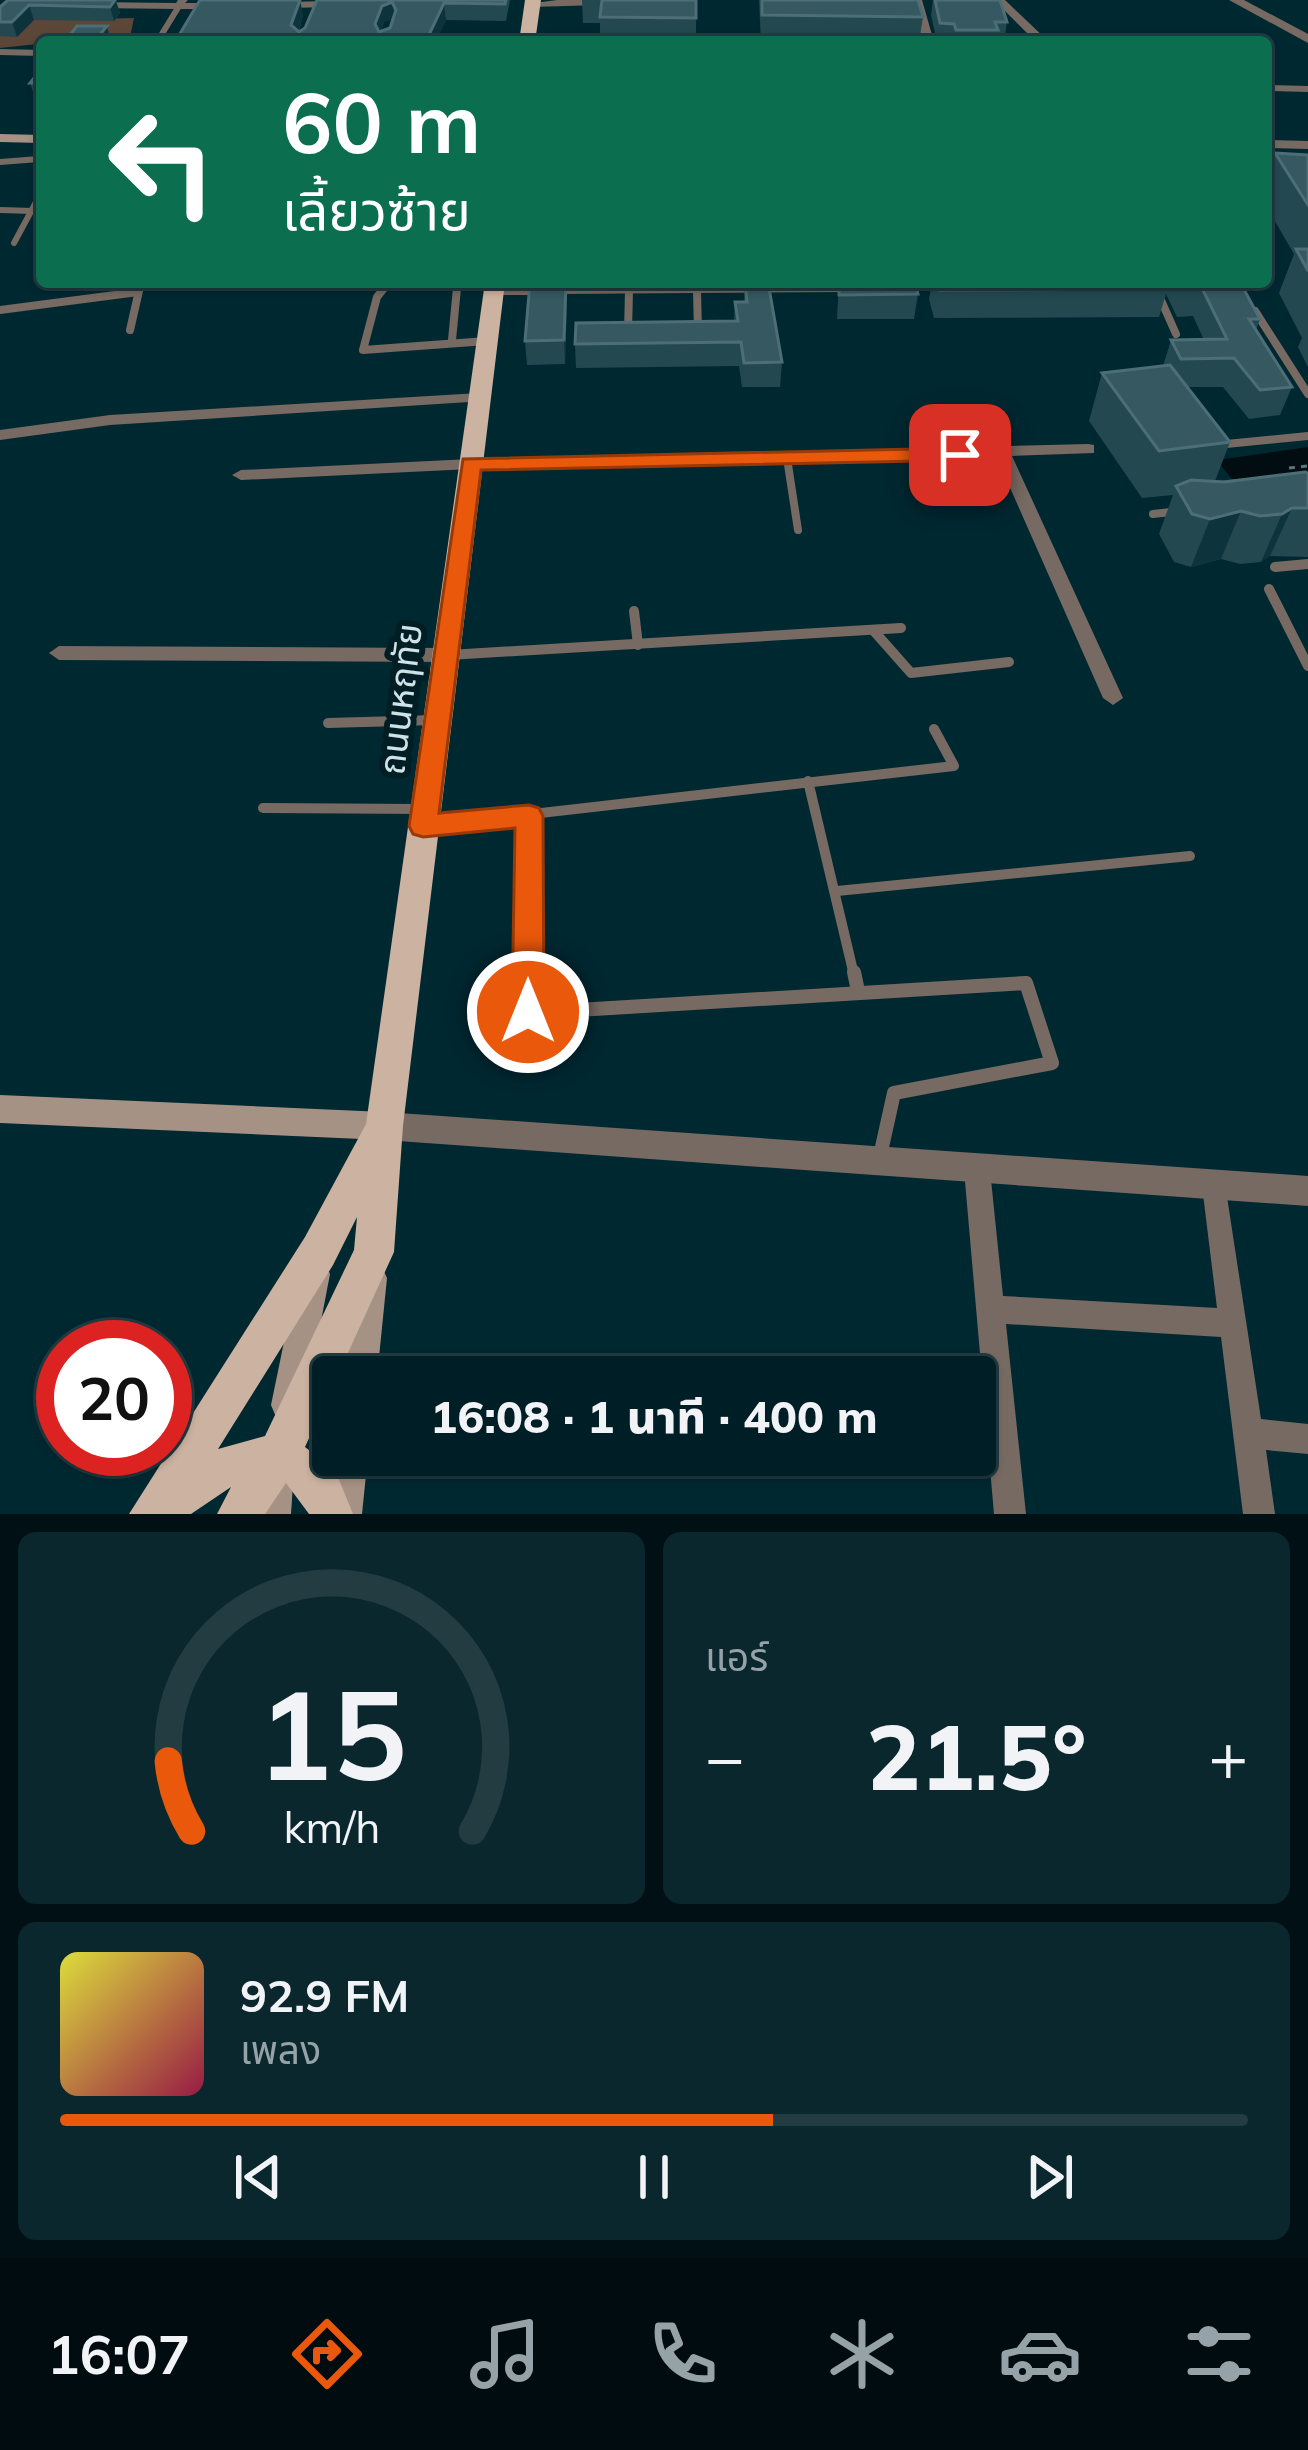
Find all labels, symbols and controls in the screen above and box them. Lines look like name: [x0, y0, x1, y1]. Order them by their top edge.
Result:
text: 60 m: [282, 69, 481, 174]
icon: left: [84, 84, 240, 240]
text: เลี้ยวซ้าย: [282, 176, 471, 244]
pin: [909, 404, 1011, 506]
icon: arrive: [927, 422, 993, 488]
street label: ถนนหฤทัย: [368, 621, 431, 777]
position arrow: [465, 949, 591, 1075]
speed limit sign: 20: [36, 1320, 192, 1476]
text: 16:08 · 1 นาที · 400 m: [430, 1388, 878, 1444]
text: แอร์: [705, 1632, 768, 1681]
text: 15: [257, 1655, 406, 1811]
text: 21.5°: [867, 1700, 1086, 1813]
text: −: [705, 1715, 745, 1798]
text: +: [1208, 1715, 1248, 1798]
text: km/h: [283, 1800, 380, 1854]
text: 92.9 FM: [240, 1967, 409, 2023]
text: เพลง: [240, 2025, 321, 2074]
icon: previous: [225, 2144, 291, 2210]
icon: pause: [621, 2144, 687, 2210]
icon: next: [1017, 2144, 1083, 2210]
icon: directions: [285, 2312, 369, 2396]
icon: music: [463, 2312, 547, 2396]
icon: phone: [641, 2312, 725, 2396]
icon: climate: [820, 2312, 904, 2396]
icon: car: [998, 2312, 1082, 2396]
icon: filters: [1177, 2312, 1261, 2396]
text: 16:07: [47, 2320, 190, 2388]

